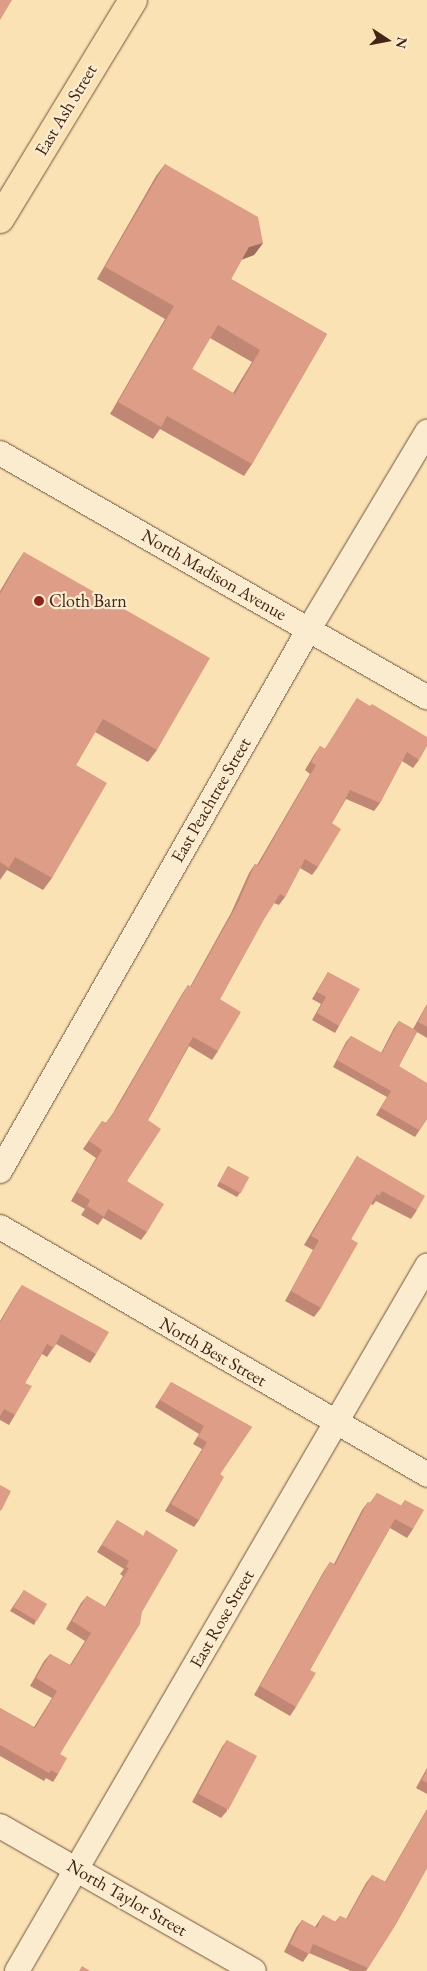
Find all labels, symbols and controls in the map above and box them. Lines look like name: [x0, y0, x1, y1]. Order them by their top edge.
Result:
north arrow: [362, 15, 412, 65]
text: N: [392, 36, 412, 50]
street label: East Ash Street: [30, 60, 102, 160]
street label: North Madison Avenue: [138, 525, 290, 625]
place label: Cloth Barn: [49, 590, 127, 612]
marker: Cloth Barn: [33, 595, 45, 607]
street label: East Peachtree Street: [167, 734, 255, 866]
street label: North Best Street: [156, 1313, 270, 1391]
street label: East Rose Street: [185, 1566, 259, 1672]
street label: North Taylor Street: [63, 1855, 191, 1941]

